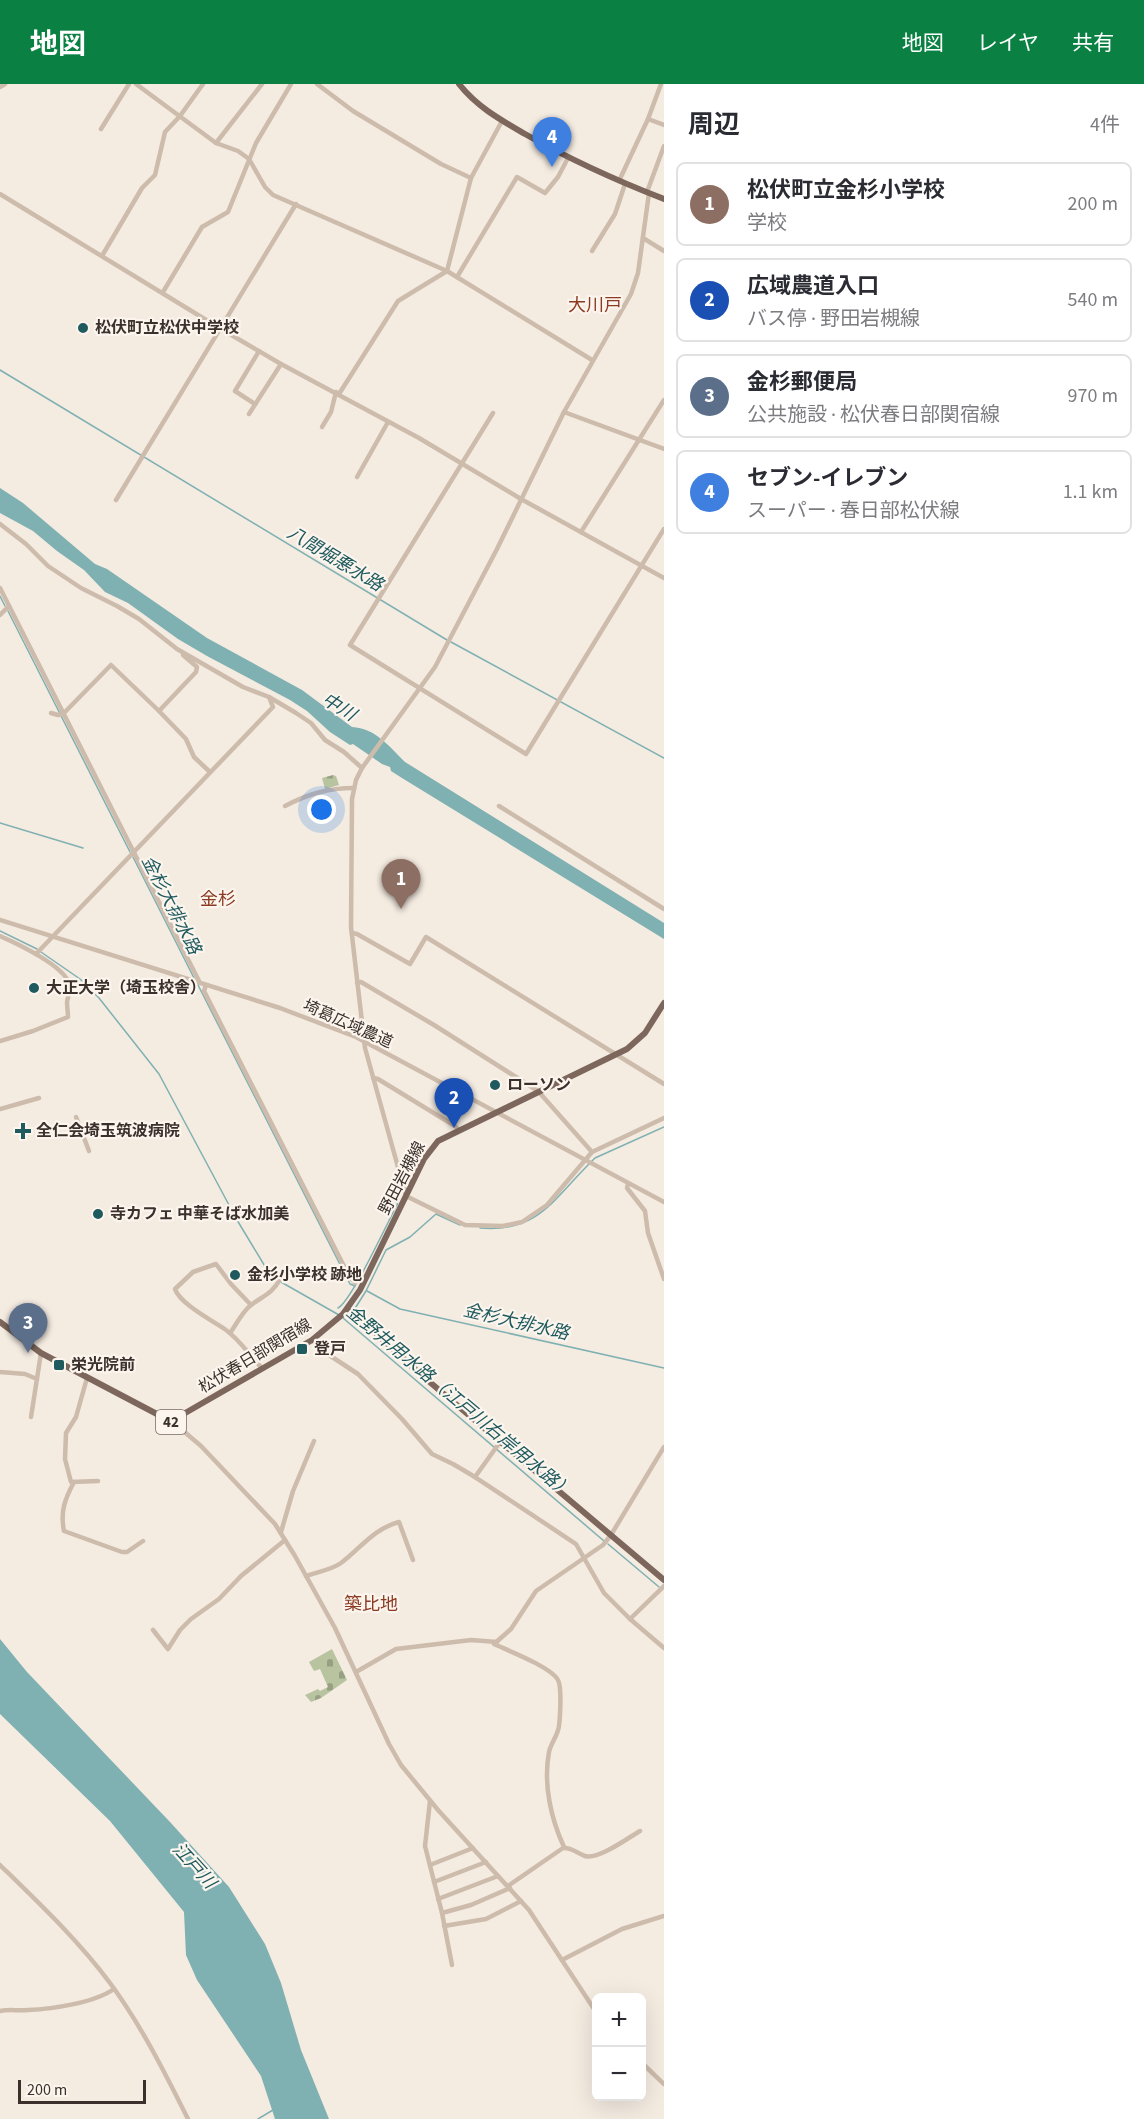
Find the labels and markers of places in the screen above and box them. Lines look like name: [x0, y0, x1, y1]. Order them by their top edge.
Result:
pin: 4: [532, 118, 572, 167]
place label: 松伏町立松伏中学校: [95, 317, 239, 339]
marker: 松伏町立松伏中学校: [76, 321, 90, 335]
pin: 1: [382, 860, 420, 909]
place label: 大正大学（埼玉校舎）: [46, 977, 206, 999]
marker: 大正大学（埼玉校舎）: [27, 981, 41, 995]
place label: ローソン: [507, 1074, 571, 1096]
pin: 2: [434, 1078, 474, 1128]
marker: ローソン: [488, 1078, 502, 1092]
place label: 全仁会埼玉筑波病院: [36, 1120, 180, 1142]
marker: 全仁会埼玉筑波病院: [14, 1122, 32, 1140]
place label: 寺カフェ 中華そば水加美: [110, 1203, 289, 1225]
marker: 寺カフェ 中華そば水加美: [91, 1207, 105, 1221]
place label: 金杉小学校 跡地: [247, 1264, 362, 1286]
marker: 金杉小学校 跡地: [228, 1268, 242, 1282]
pin: 3: [9, 1304, 48, 1353]
place label: 登戸: [314, 1338, 346, 1360]
marker: 登戸: [295, 1342, 309, 1356]
place label: 栄光院前: [71, 1354, 135, 1376]
marker: 栄光院前: [52, 1358, 66, 1372]

